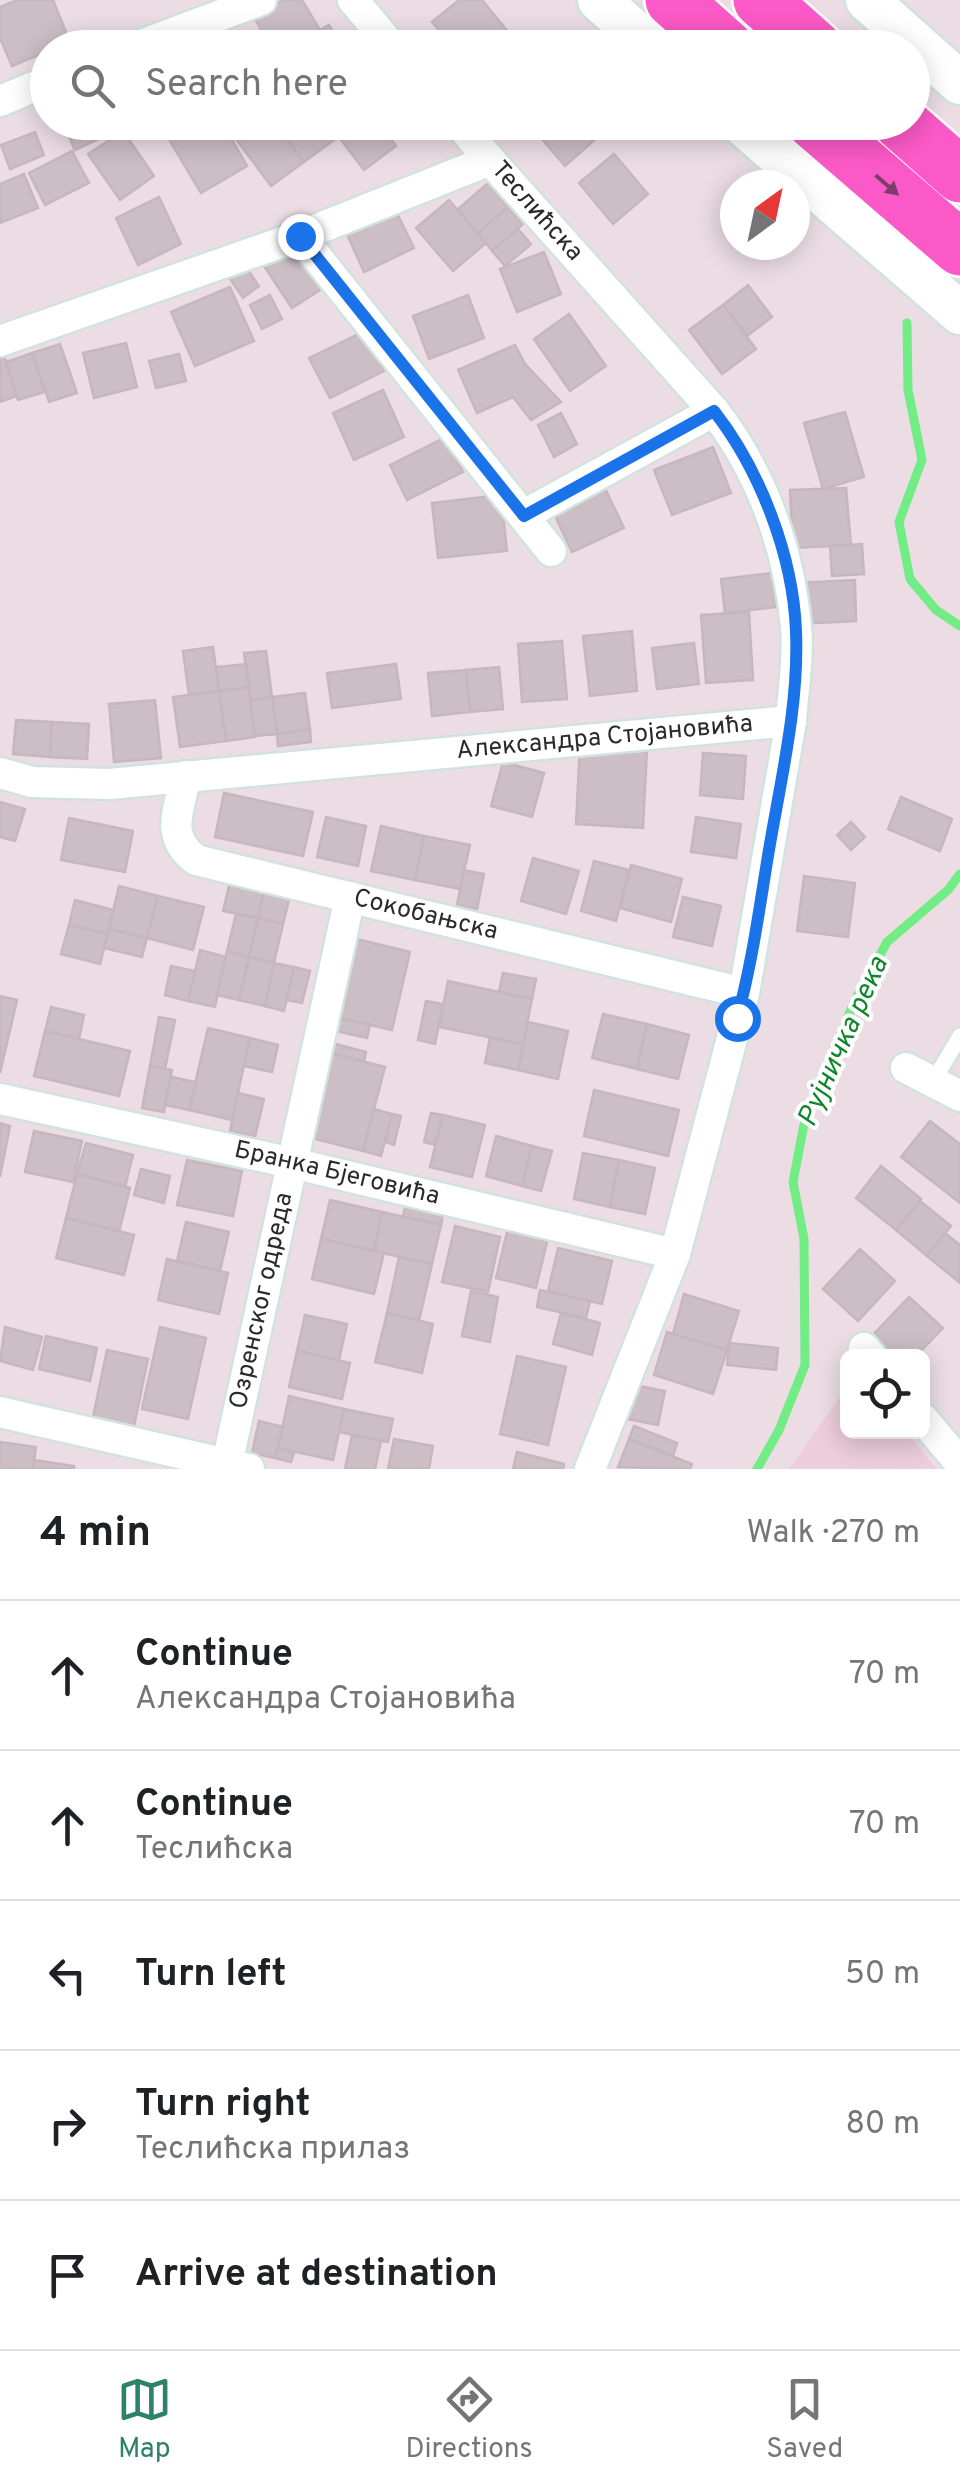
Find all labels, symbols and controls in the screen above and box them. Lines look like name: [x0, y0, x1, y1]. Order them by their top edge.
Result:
search box: [30, 30, 930, 140]
icon: search: [65, 58, 120, 113]
text: Search here: [145, 61, 348, 110]
street label: Теслићска: [483, 155, 589, 269]
north arrow: [720, 170, 810, 260]
one-way arrow: [874, 174, 899, 196]
route end: [278, 214, 324, 260]
street label: Александра Стојановића: [455, 709, 754, 768]
street label: Сокобањска: [350, 883, 501, 949]
water label: Рујничка река: [790, 951, 898, 1133]
route start: [715, 996, 761, 1042]
street label: Бранка Бјеговића: [231, 1135, 443, 1213]
street label: Озренског одреда: [223, 1190, 301, 1412]
map controls: [840, 1349, 930, 1439]
button: locate: [840, 1349, 930, 1439]
text: 4 min: [40, 1508, 151, 1561]
text: Walk · 270 m: [746, 1514, 920, 1554]
text: Continue: [135, 1631, 293, 1680]
icon: ahead: [40, 1648, 95, 1703]
text: 70 m: [849, 1655, 920, 1695]
text: Александра Стојановића: [135, 1680, 516, 1720]
text: Continue: [135, 1781, 293, 1830]
icon: ahead: [40, 1798, 95, 1853]
text: 70 m: [849, 1805, 920, 1845]
text: Теслићска: [135, 1830, 293, 1870]
icon: left: [40, 1948, 95, 2003]
text: Turn left: [135, 1951, 287, 2000]
text: 50 m: [845, 1955, 920, 1995]
text: Turn right: [135, 2081, 310, 2130]
icon: right: [40, 2098, 95, 2153]
text: 80 m: [846, 2105, 920, 2145]
text: Теслићска прилаз: [135, 2130, 410, 2170]
icon: arrive: [40, 2248, 95, 2303]
text: Arrive at destination: [135, 2251, 498, 2300]
tab: Map: [117, 2372, 172, 2468]
tab: Directions: [405, 2372, 533, 2468]
tab: Saved: [766, 2372, 843, 2468]

